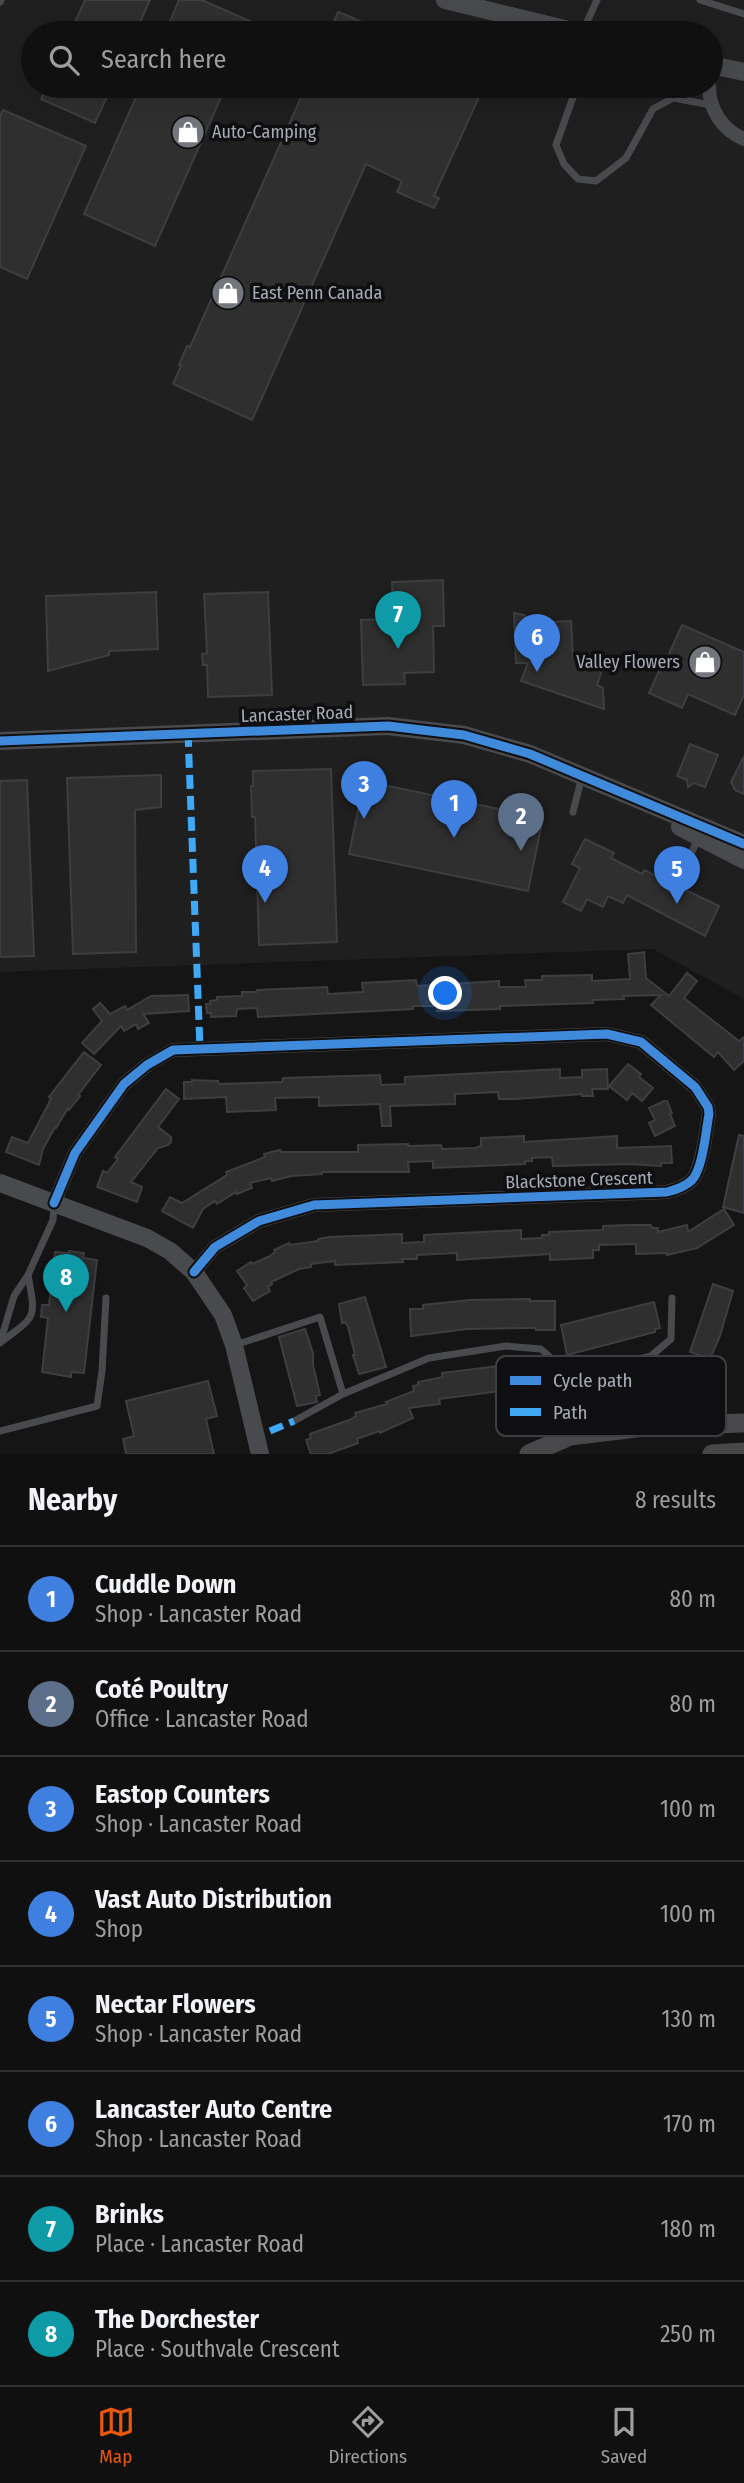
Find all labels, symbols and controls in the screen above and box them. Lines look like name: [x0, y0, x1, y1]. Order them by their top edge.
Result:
search box: [21, 21, 723, 98]
icon: search: [45, 41, 83, 79]
text: Search here: [101, 44, 226, 75]
shop icon: Auto-Camping: [169, 113, 207, 151]
place label: Auto-Camping: [212, 121, 317, 143]
shop icon: East Penn Canada: [209, 274, 247, 312]
place label: East Penn Canada: [252, 282, 382, 304]
pin: 7: [375, 591, 421, 649]
pin: 6: [514, 614, 560, 672]
shop icon: Valley Flowers: [686, 643, 724, 681]
place label: Valley Flowers: [576, 651, 680, 673]
street label: Lancaster Road: [240, 701, 354, 727]
pin: 3: [341, 761, 387, 819]
pin: 1: [431, 780, 477, 838]
pin: 2: [498, 793, 544, 851]
pin: 4: [242, 845, 288, 903]
pin: 5: [654, 846, 700, 904]
your location: [428, 976, 462, 1010]
street label: Blackstone Crescent: [505, 1166, 653, 1194]
pin: 8: [43, 1254, 89, 1312]
legend: [496, 1356, 726, 1436]
text: Cycle path: [553, 1369, 632, 1392]
text: Path: [553, 1401, 588, 1424]
text: Nearby: [28, 1482, 117, 1518]
text: 8 results: [635, 1486, 716, 1514]
text: Cuddle Down: [95, 1569, 236, 1600]
text: 1: [46, 1585, 56, 1613]
text: 80 m: [669, 1585, 716, 1613]
text: Shop · Lancaster Road: [95, 1600, 302, 1628]
text: Coté Poultry: [95, 1674, 228, 1705]
text: 2: [46, 1690, 56, 1718]
text: 80 m: [669, 1690, 716, 1718]
text: Office · Lancaster Road: [95, 1705, 309, 1733]
text: Eastop Counters: [95, 1779, 270, 1810]
text: 3: [46, 1795, 56, 1823]
text: 100 m: [660, 1795, 716, 1823]
text: Shop · Lancaster Road: [95, 1810, 302, 1838]
text: Vast Auto Distribution: [95, 1884, 332, 1915]
text: 4: [45, 1900, 57, 1928]
text: 100 m: [660, 1900, 716, 1928]
text: Shop: [95, 1915, 143, 1943]
text: Nectar Flowers: [95, 1989, 256, 2020]
text: 5: [45, 2005, 57, 2033]
text: 130 m: [662, 2005, 716, 2033]
text: Shop · Lancaster Road: [95, 2020, 302, 2048]
text: Lancaster Auto Centre: [95, 2094, 332, 2125]
text: 6: [45, 2110, 57, 2138]
text: 170 m: [663, 2110, 716, 2138]
text: Shop · Lancaster Road: [95, 2125, 302, 2153]
text: Brinks: [95, 2199, 164, 2230]
text: 7: [46, 2215, 56, 2243]
text: 180 m: [660, 2215, 716, 2243]
text: Place · Lancaster Road: [95, 2230, 304, 2258]
text: The Dorchester: [95, 2304, 259, 2335]
text: 8: [45, 2320, 57, 2348]
text: 250 m: [660, 2320, 716, 2348]
text: Place · Southvale Crescent: [95, 2335, 340, 2363]
tab: Map: [97, 2403, 135, 2468]
tab: Directions: [329, 2403, 407, 2468]
tab: Saved: [601, 2403, 647, 2468]

